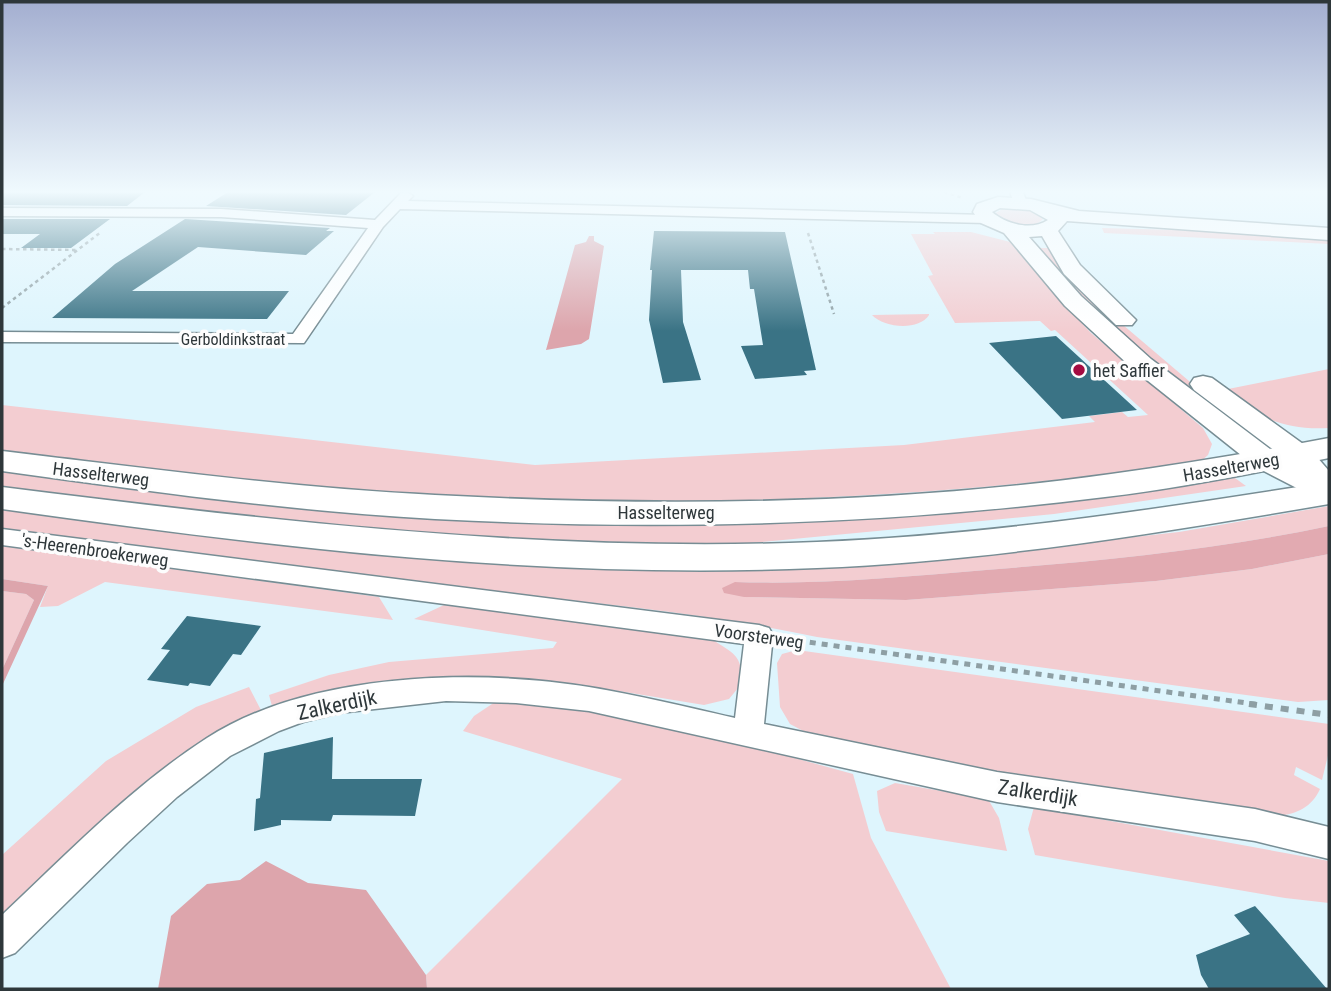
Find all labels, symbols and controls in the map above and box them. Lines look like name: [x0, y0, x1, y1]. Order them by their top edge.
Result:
street label: Gerboldinkstraat: [181, 330, 286, 349]
place label: het Saffier: [1093, 360, 1165, 381]
marker: het Saffier: [1071, 362, 1087, 378]
street label: Hasselterweg: [1181, 448, 1281, 486]
street label: Hasselterweg: [51, 458, 151, 490]
street label: Hasselterweg: [617, 502, 715, 523]
street label: 's-Heerenbroekerweg: [20, 529, 170, 571]
street label: Voorsterweg: [713, 619, 805, 653]
street label: Zalkerdijk: [295, 685, 379, 725]
street label: Zalkerdijk: [996, 775, 1080, 811]

